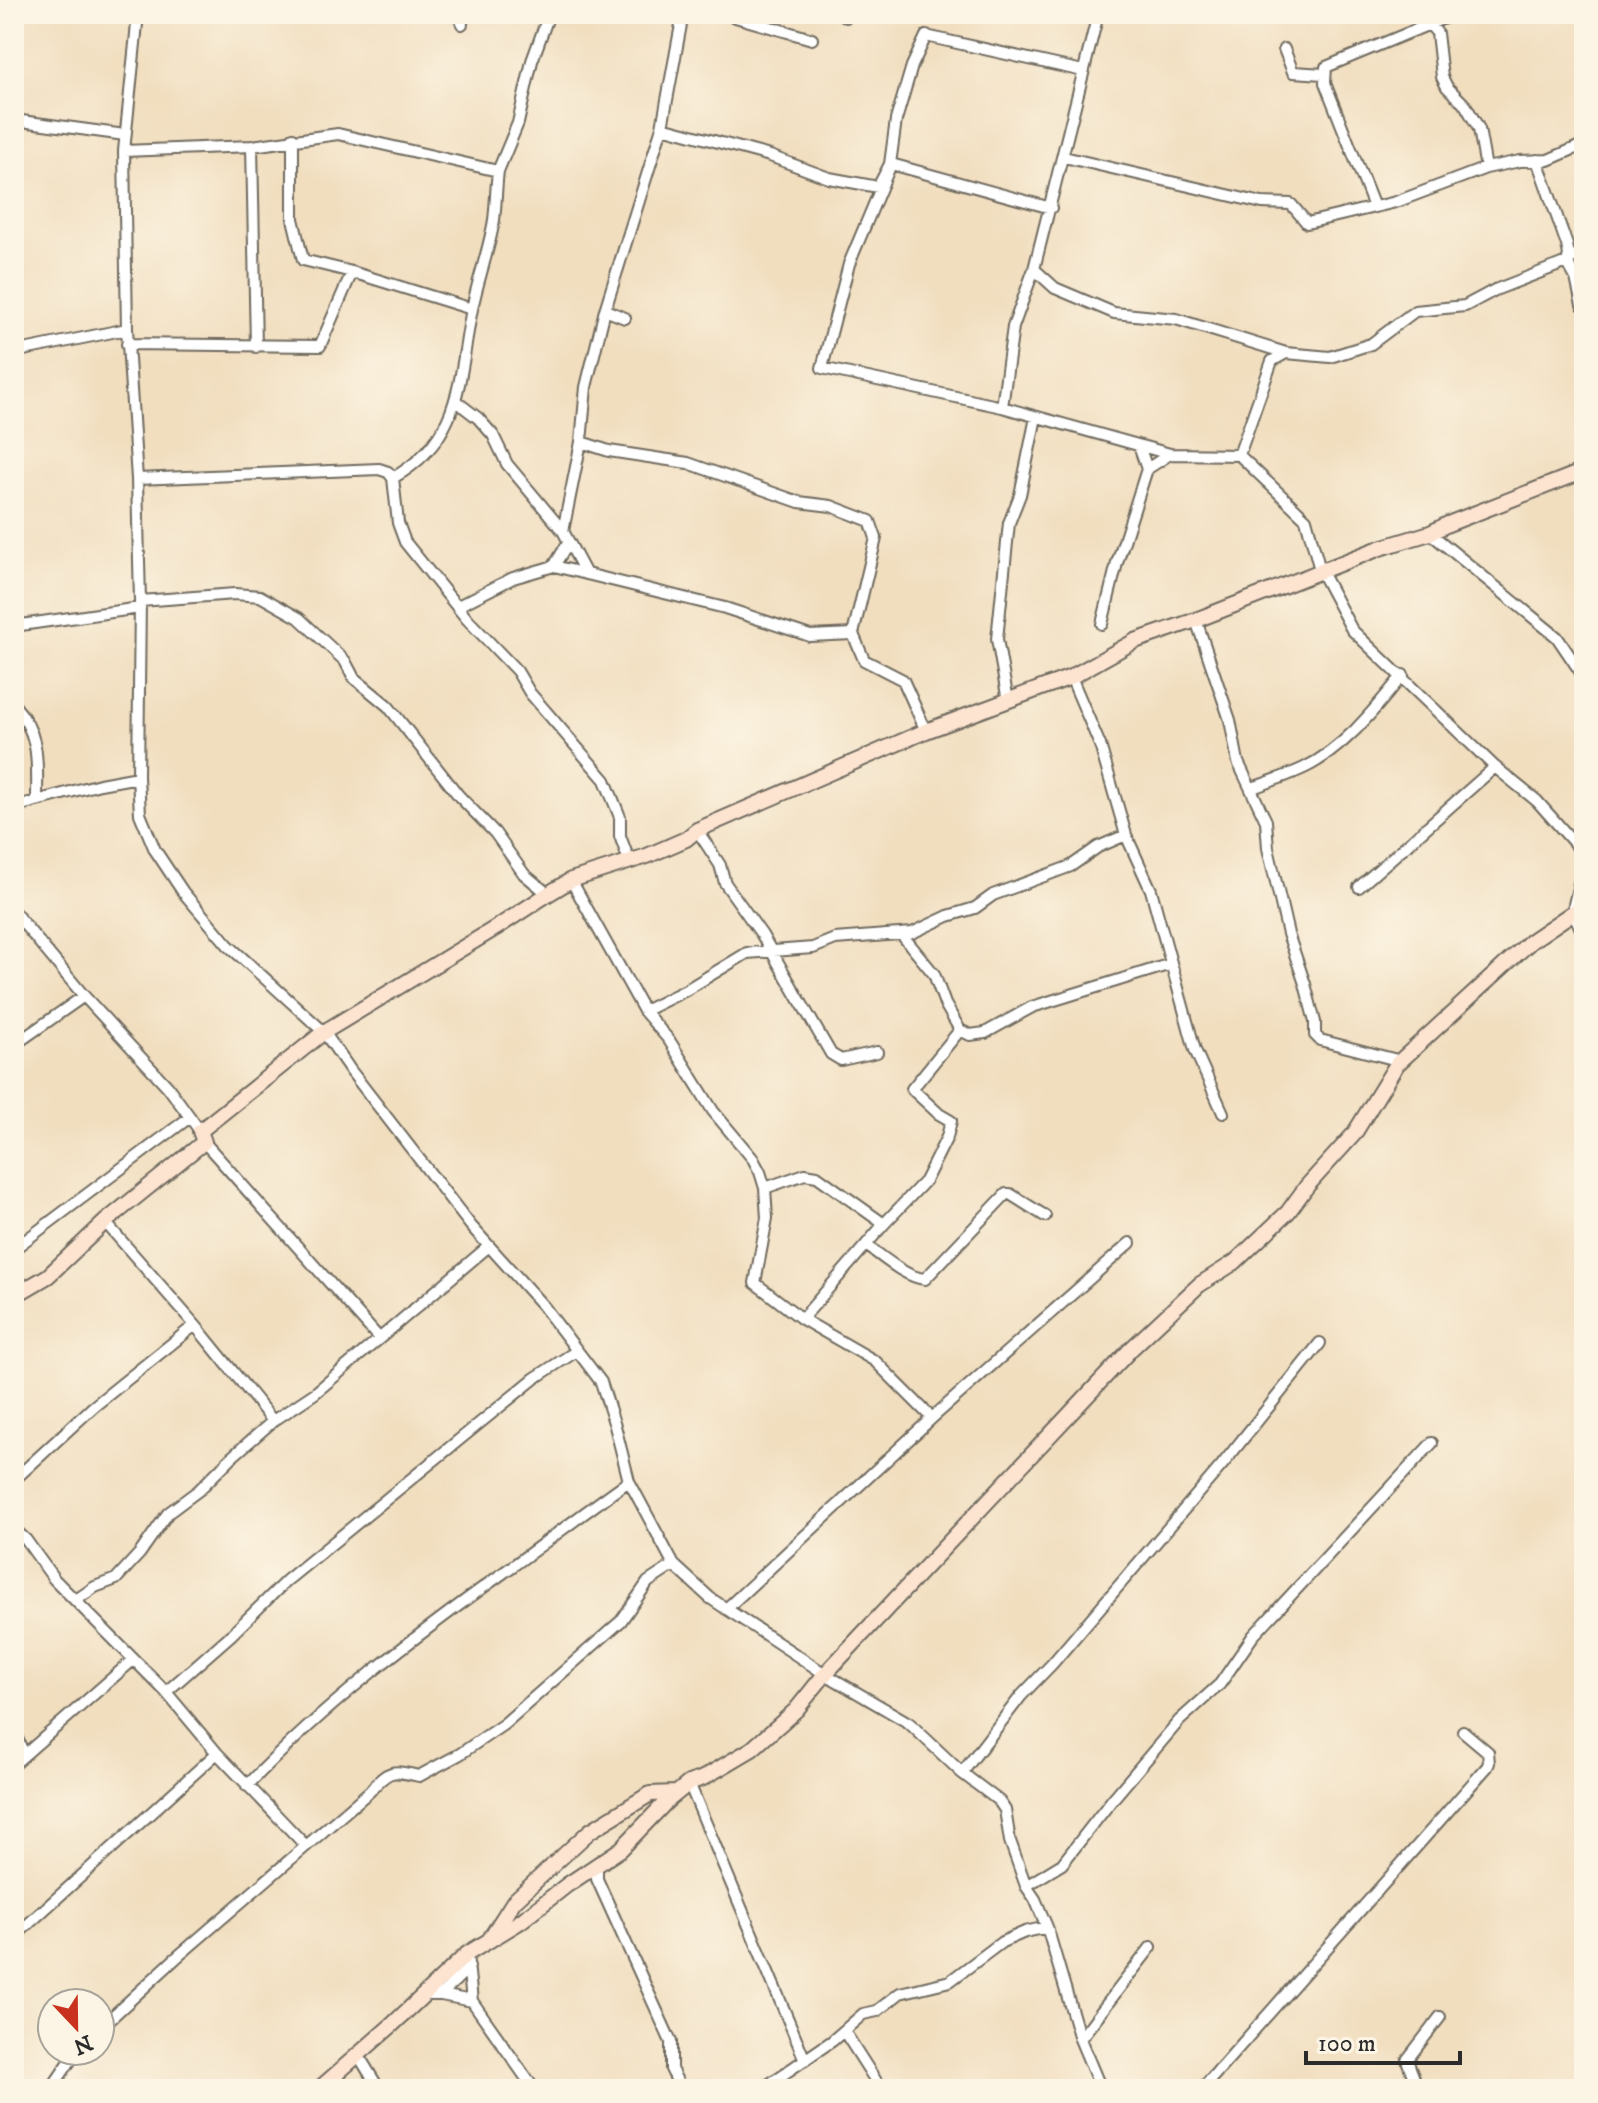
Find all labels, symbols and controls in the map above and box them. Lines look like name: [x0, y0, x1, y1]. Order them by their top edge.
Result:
north arrow: [36, 1987, 116, 2067]
scale bar: [1306, 2015, 1460, 2065]
text: N: [69, 2028, 96, 2060]
text: 100 m: [1318, 2029, 1376, 2059]

